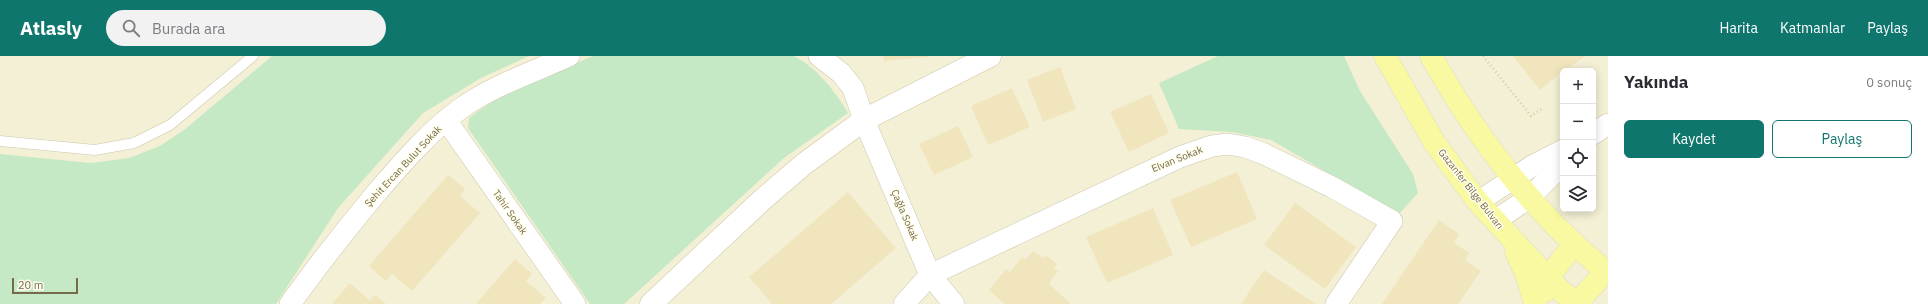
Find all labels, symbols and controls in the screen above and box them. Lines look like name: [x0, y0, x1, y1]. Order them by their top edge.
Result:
search box: [106, 10, 386, 46]
text: Atlasly: [20, 16, 82, 40]
icon: search: [120, 17, 142, 39]
text: Burada ara: [152, 19, 225, 38]
text: Harita: [1720, 19, 1758, 37]
text: Katmanlar: [1780, 19, 1845, 37]
text: Paylaş: [1867, 19, 1908, 37]
map controls: [1560, 68, 1596, 212]
button: +: [1560, 68, 1596, 104]
text: Yakında: [1624, 71, 1688, 93]
text: 0 sonuç: [1866, 74, 1912, 91]
button: −: [1560, 104, 1596, 140]
button: Kaydet: [1624, 120, 1764, 158]
button: Paylaş: [1772, 120, 1912, 158]
street label: Şehit Ercan Bulut Sokak: [362, 122, 445, 210]
button: locate: [1560, 140, 1596, 176]
street label: Elvan Sokak: [1150, 143, 1205, 175]
street label: Gazanfer Bilge Bulvarı: [1436, 146, 1506, 232]
button: layers: [1560, 176, 1596, 212]
street label: Tahir Sokak: [490, 187, 531, 238]
street label: Çağla Sokak: [888, 187, 922, 243]
scale bar: [12, 276, 78, 295]
text: 20 m: [18, 278, 43, 292]

